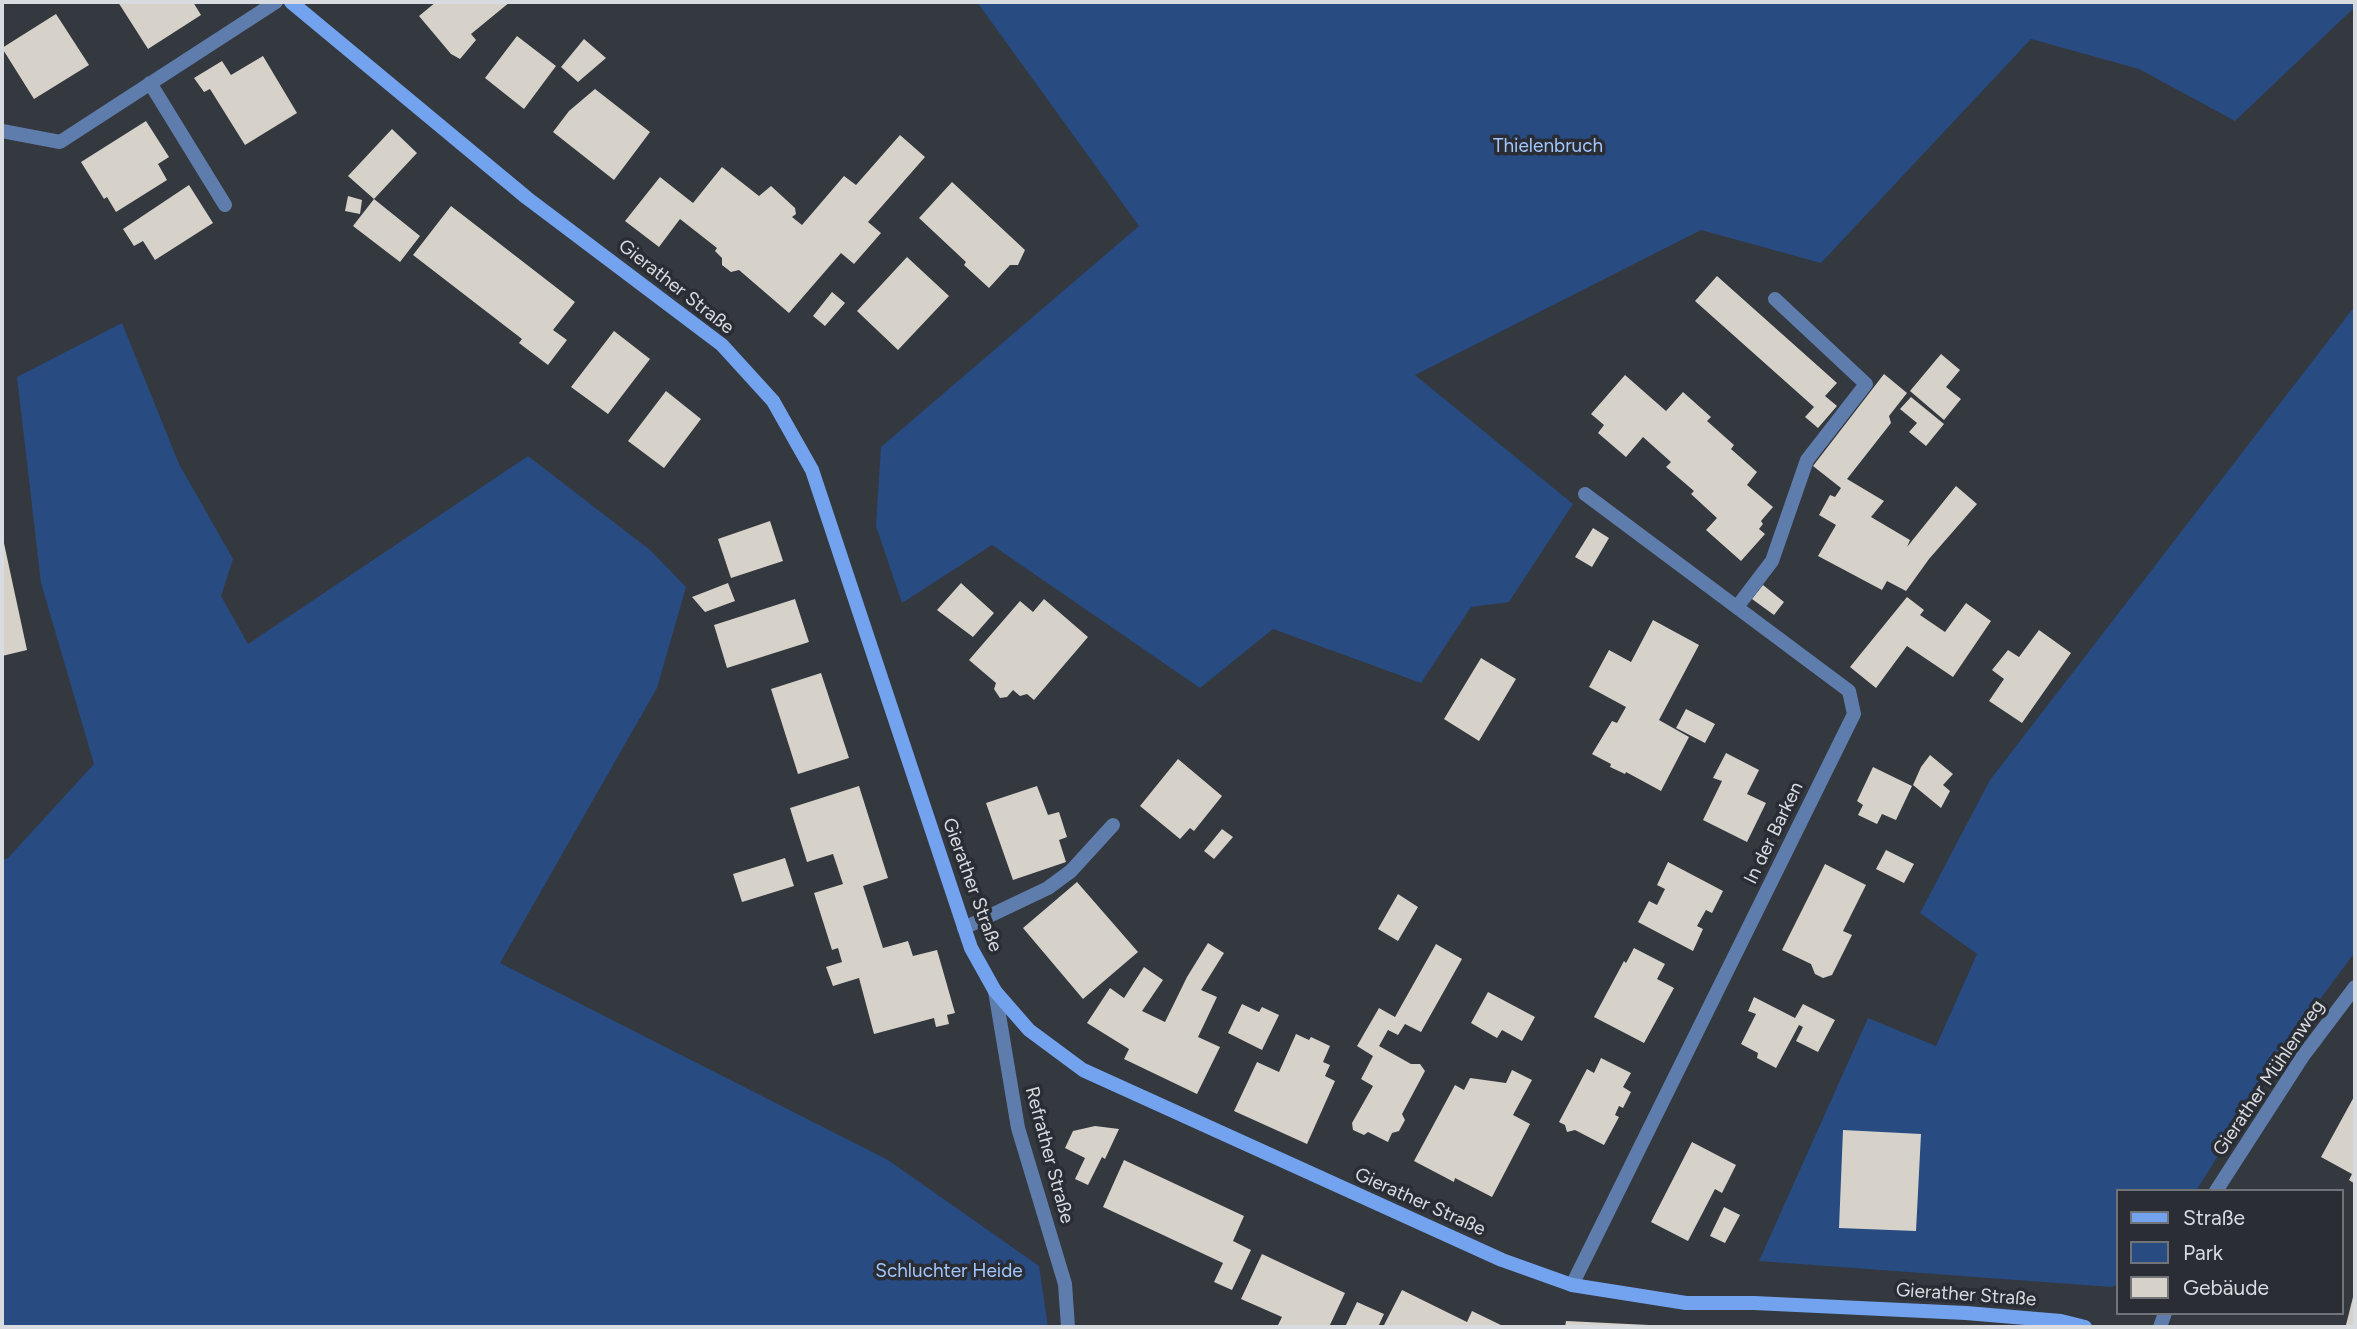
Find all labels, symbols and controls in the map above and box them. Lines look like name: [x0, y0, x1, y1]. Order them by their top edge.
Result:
park label: Thielenbruch: [1493, 135, 1603, 157]
street label: Gierather Straße: [614, 235, 738, 339]
street label: In der Barken: [1739, 778, 1809, 888]
street label: Gierather Straße: [937, 815, 1007, 955]
street label: Gierather Mühlenweg: [2208, 996, 2330, 1160]
street label: Refrather Straße: [1020, 1084, 1078, 1226]
street label: Gierather Straße: [1351, 1163, 1489, 1241]
legend: [2116, 1189, 2343, 1315]
text: Straße: [2183, 1205, 2245, 1230]
text: Park: [2183, 1240, 2223, 1265]
park label: Schluchter Heide: [875, 1260, 1023, 1282]
text: Gebäude: [2183, 1275, 2269, 1300]
street label: Gierather Straße: [1895, 1279, 2037, 1311]

